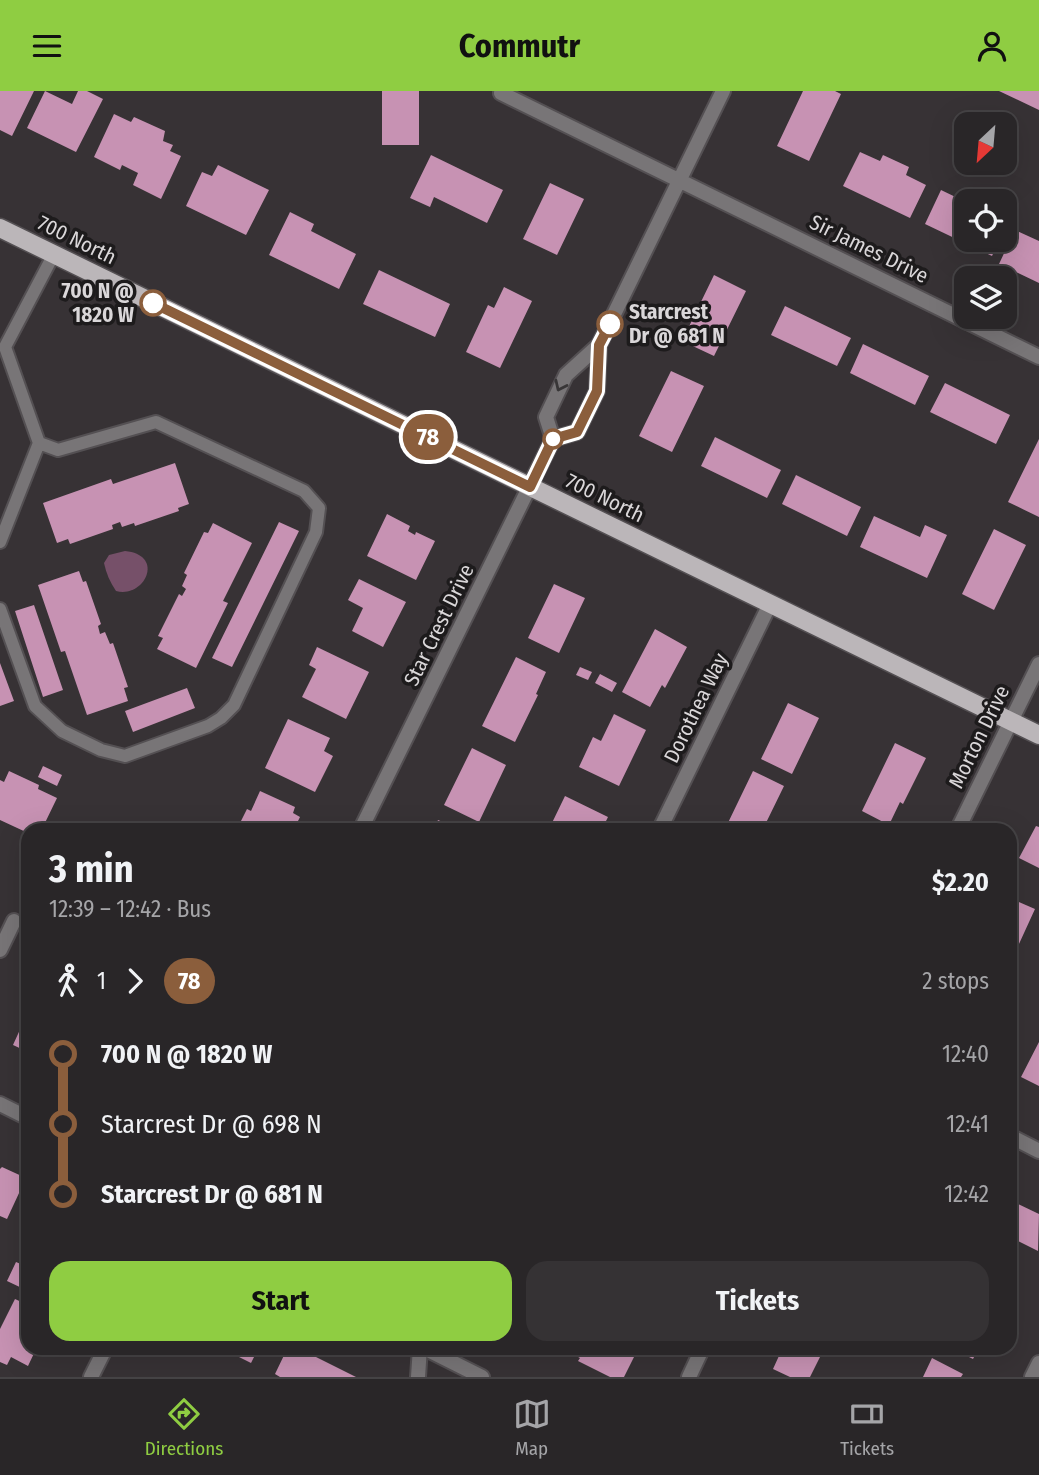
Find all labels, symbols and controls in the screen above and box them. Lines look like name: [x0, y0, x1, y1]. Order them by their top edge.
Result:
icon: menu: [28, 27, 66, 65]
text: Commutr: [459, 27, 580, 65]
icon: person: [973, 27, 1011, 65]
north arrow: [954, 112, 1017, 175]
map controls: [954, 112, 1017, 329]
button: locate: [954, 189, 1017, 252]
street label: Sir James Drive: [805, 209, 933, 289]
street label: 700 North: [33, 210, 121, 270]
button: layers: [954, 266, 1017, 329]
place label: 700 N @ 1820 W: [62, 278, 135, 328]
marker: 700 N @ 1820 W: [140, 290, 166, 316]
place label: Starcrest Dr @ 681 N: [629, 299, 725, 349]
marker: Starcrest Dr @ 681 N: [597, 311, 623, 337]
one-way arrow: [555, 379, 569, 391]
line badge: 78: [396, 414, 460, 460]
text: 78: [417, 423, 439, 451]
unlabelled marker: [543, 429, 563, 449]
street label: 700 North: [561, 468, 649, 528]
street label: Star Crest Drive: [398, 560, 480, 690]
street label: Dorothea Way: [658, 648, 734, 767]
street label: Morton Drive: [943, 681, 1015, 793]
text: 3 min: [49, 846, 134, 892]
text: $2.20: [932, 867, 989, 898]
text: 12:39 – 12:42 · Bus: [49, 895, 211, 923]
icon: walk: [49, 962, 87, 1000]
icon: forward: [116, 962, 154, 1000]
text: 1: [97, 967, 106, 995]
text: 78: [178, 967, 201, 995]
text: 2 stops: [922, 967, 989, 995]
text: 700 N @ 1820 W: [101, 1039, 272, 1070]
text: 12:40: [942, 1040, 989, 1068]
text: Starcrest Dr @ 698 N: [101, 1109, 322, 1140]
text: 12:41: [946, 1110, 989, 1138]
text: Starcrest Dr @ 681 N: [101, 1179, 323, 1210]
text: 12:42: [944, 1180, 989, 1208]
button: Start: [49, 1261, 512, 1341]
button: Tickets: [526, 1261, 989, 1341]
tab: Directions: [145, 1395, 223, 1460]
tab: Map: [513, 1395, 551, 1460]
tab: Tickets: [840, 1395, 894, 1460]

